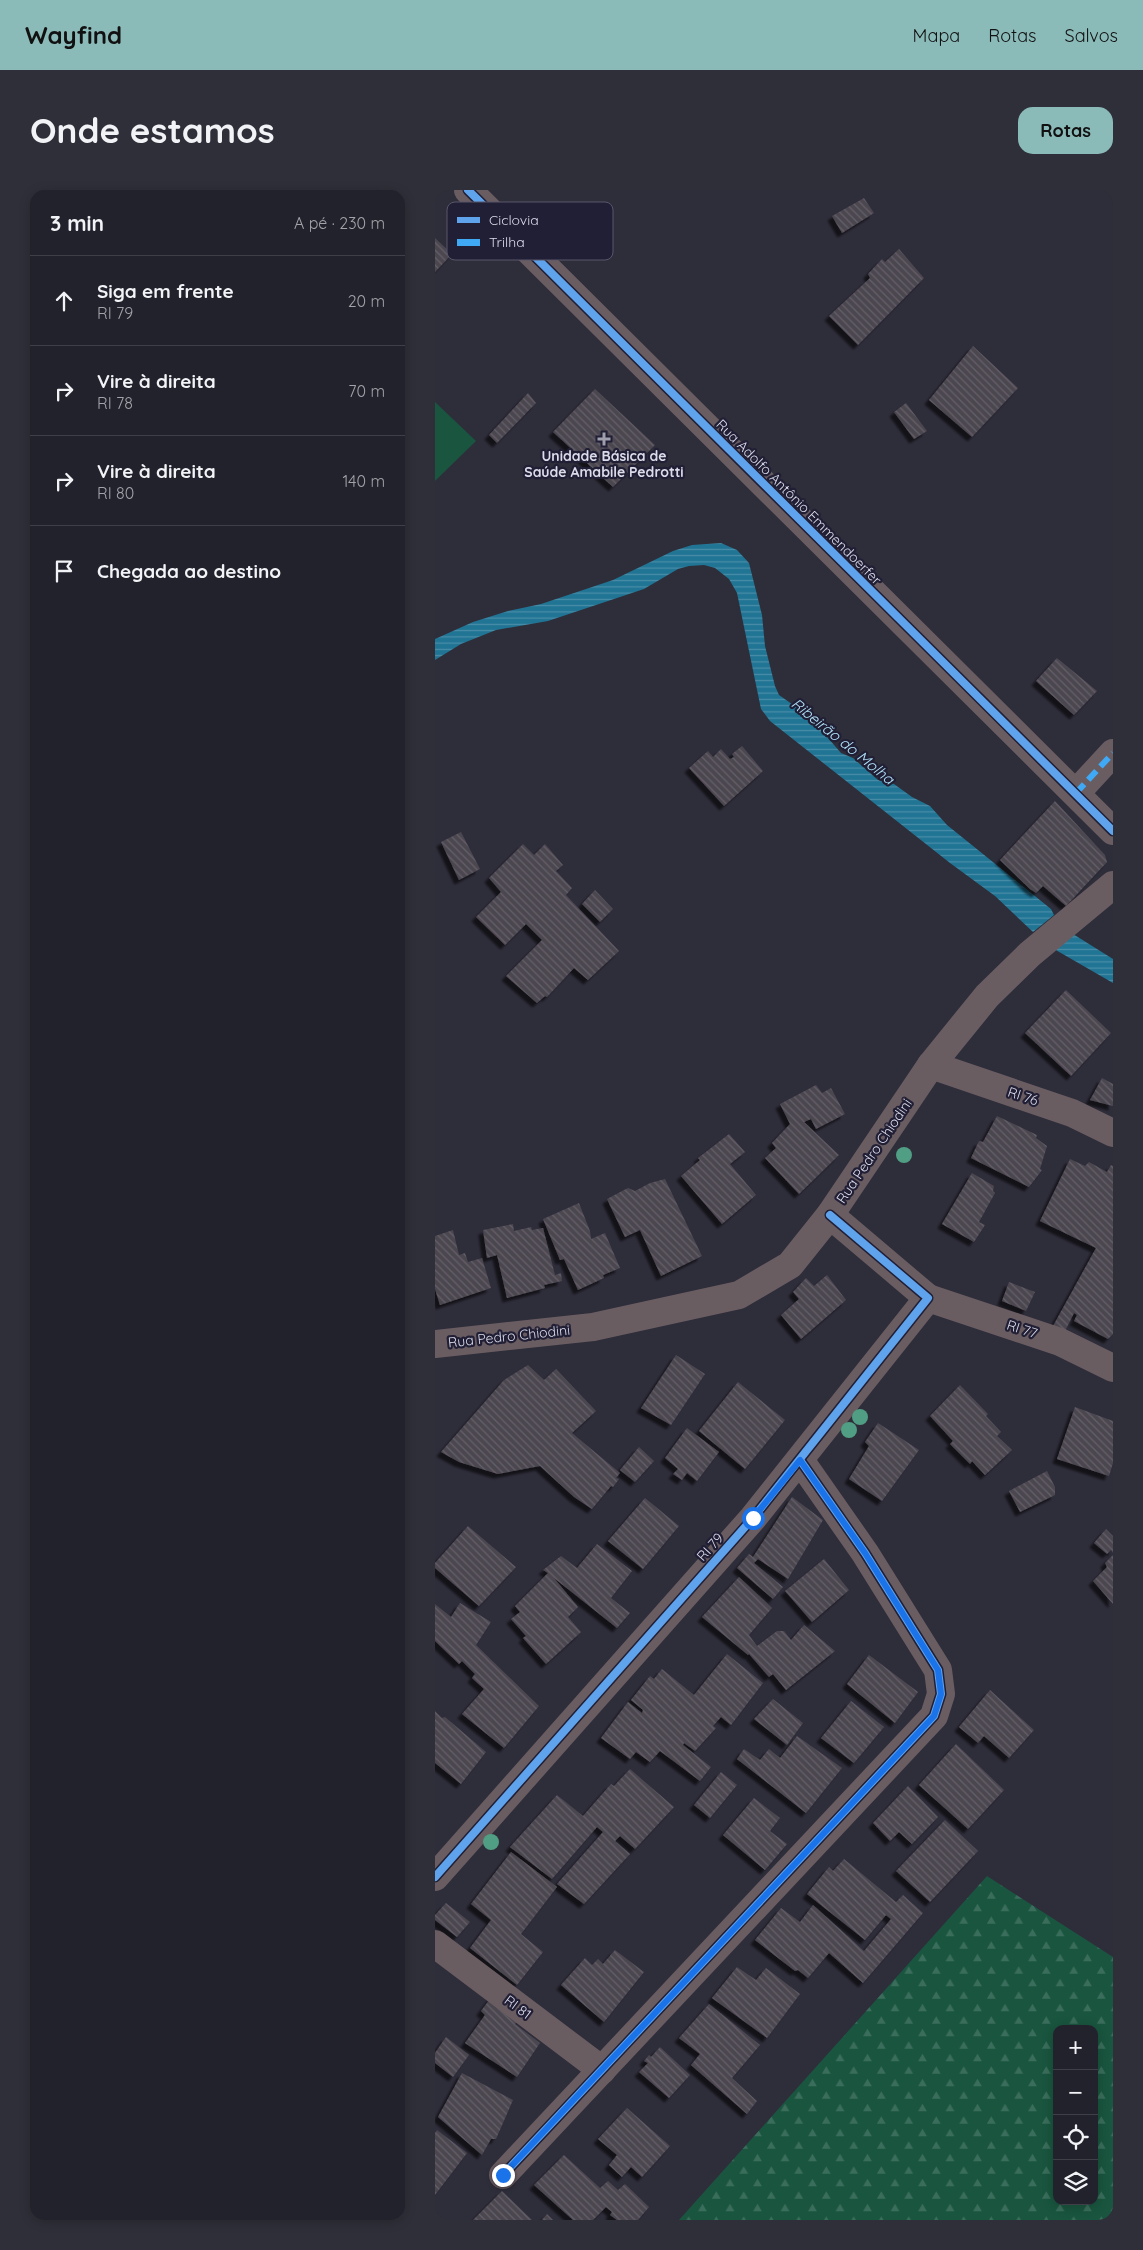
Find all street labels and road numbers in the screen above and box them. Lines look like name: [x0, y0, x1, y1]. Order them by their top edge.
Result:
street label: Rua Adolfo Antônio Emmendoerfer: [712, 415, 886, 589]
street label: RI 76: [1005, 1083, 1041, 1109]
street label: Rua Pedro Chiodini: [832, 1095, 916, 1207]
street label: RI 77: [1004, 1316, 1040, 1342]
street label: Rua Pedro Chiodini: [447, 1321, 571, 1351]
street label: RI 79: [693, 1529, 727, 1565]
street label: RI 81: [501, 1991, 535, 2023]

